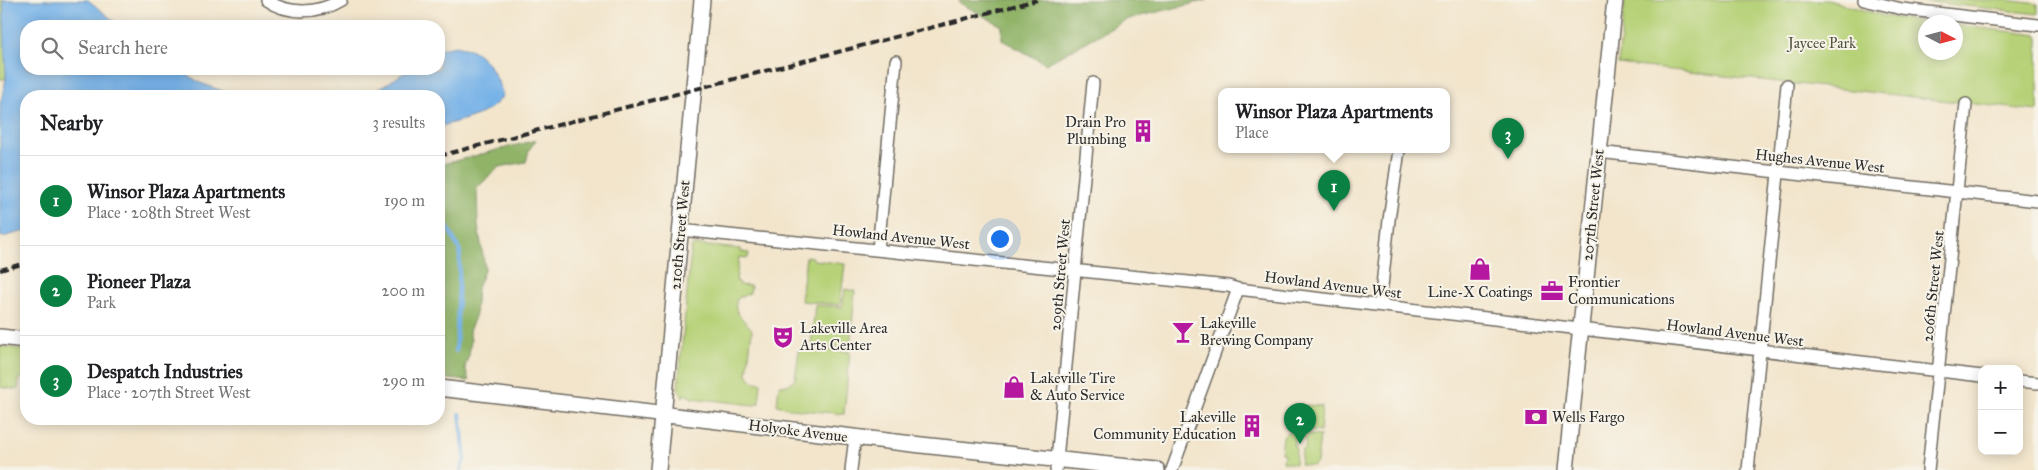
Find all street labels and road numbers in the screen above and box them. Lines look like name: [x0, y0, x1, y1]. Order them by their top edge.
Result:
street label: Hughes Avenue West: [1754, 145, 1886, 177]
street label: 207th Street West: [1578, 148, 1608, 262]
street label: 210th Street West: [666, 179, 694, 291]
street label: 209th Street West: [1046, 218, 1074, 332]
street label: Howland Avenue West: [831, 221, 971, 253]
street label: 206th Street West: [1918, 229, 1948, 343]
street label: Howland Avenue West: [1263, 268, 1403, 302]
street label: Howland Avenue West: [1665, 316, 1805, 350]
street label: Holyoke Avenue: [747, 416, 849, 446]

